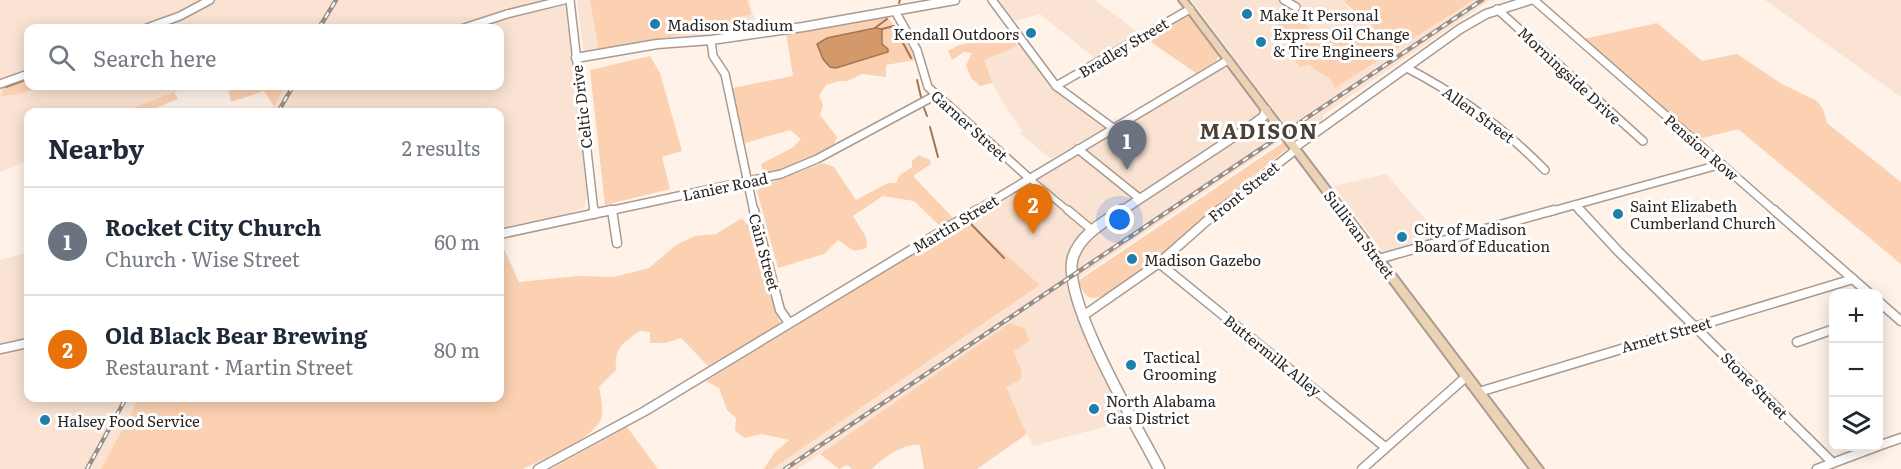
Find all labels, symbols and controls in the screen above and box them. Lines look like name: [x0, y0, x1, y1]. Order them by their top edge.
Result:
place label: Make It Personal: [1259, 3, 1379, 26]
marker: Make It Personal: [1240, 7, 1254, 21]
street label: Bradley Street: [1074, 11, 1172, 83]
place label: Madison Stadium: [667, 13, 794, 36]
marker: Madison Stadium: [648, 17, 662, 31]
street label: Morningside Drive: [1513, 21, 1627, 129]
place label: Kendall Outdoors: [893, 22, 1019, 45]
place label: Express Oil Change & Tire Engineers: [1273, 22, 1410, 62]
search box: [24, 24, 504, 90]
marker: Kendall Outdoors: [1024, 26, 1038, 40]
marker: Express Oil Change & Tire Engineers: [1254, 35, 1268, 49]
icon: search: [45, 41, 78, 74]
text: Search here: [93, 41, 216, 74]
street label: Celtic Drive: [564, 64, 598, 150]
street label: Allen Street: [1438, 80, 1520, 148]
street label: Garner Street: [926, 84, 1014, 166]
street label: Pension Row: [1660, 108, 1744, 186]
district label: MADISON: [1199, 114, 1319, 145]
pin: 1: [1108, 120, 1146, 170]
text: Nearby: [48, 128, 144, 167]
text: 2 results: [402, 132, 480, 162]
street label: Front Street: [1202, 155, 1284, 227]
street label: Lanier Road: [680, 166, 770, 206]
pin: 2: [1014, 184, 1052, 234]
street label: Sullivan Street: [1319, 185, 1401, 283]
street label: Martin Street: [908, 188, 1002, 258]
place label: Saint Elizabeth Cumberland Church: [1630, 194, 1776, 234]
your location: [1105, 205, 1134, 234]
marker: Saint Elizabeth Cumberland Church: [1611, 207, 1625, 221]
text: Rocket City Church: [105, 210, 321, 243]
street label: Cain Street: [744, 211, 786, 293]
place label: City of Madison Board of Education: [1414, 217, 1550, 257]
text: 1: [63, 226, 72, 256]
text: 60 m: [434, 226, 480, 256]
marker: City of Madison Board of Education: [1395, 230, 1409, 244]
text: Church · Wise Street: [105, 243, 300, 273]
place label: Madison Gazebo: [1144, 248, 1261, 271]
marker: Madison Gazebo: [1125, 252, 1139, 266]
map controls: [1829, 289, 1883, 451]
button: +: [1829, 289, 1883, 343]
street label: Buttermilk Alley: [1219, 308, 1327, 402]
street label: Arnett Street: [1618, 310, 1714, 358]
text: Old Black Bear Brewing: [105, 318, 367, 351]
text: 2: [62, 334, 73, 364]
text: 80 m: [434, 334, 480, 364]
button: −: [1829, 343, 1883, 397]
place label: Tactical Grooming: [1143, 345, 1217, 385]
street label: Stone Street: [1716, 346, 1794, 424]
text: Restaurant · Martin Street: [105, 351, 353, 381]
marker: Tactical Grooming: [1124, 358, 1138, 372]
place label: North Alabama Gas District: [1106, 389, 1217, 429]
button: layers: [1829, 397, 1883, 451]
marker: North Alabama Gas District: [1087, 402, 1101, 416]
place label: Halsey Food Service: [57, 409, 200, 432]
marker: Halsey Food Service: [38, 413, 52, 427]

